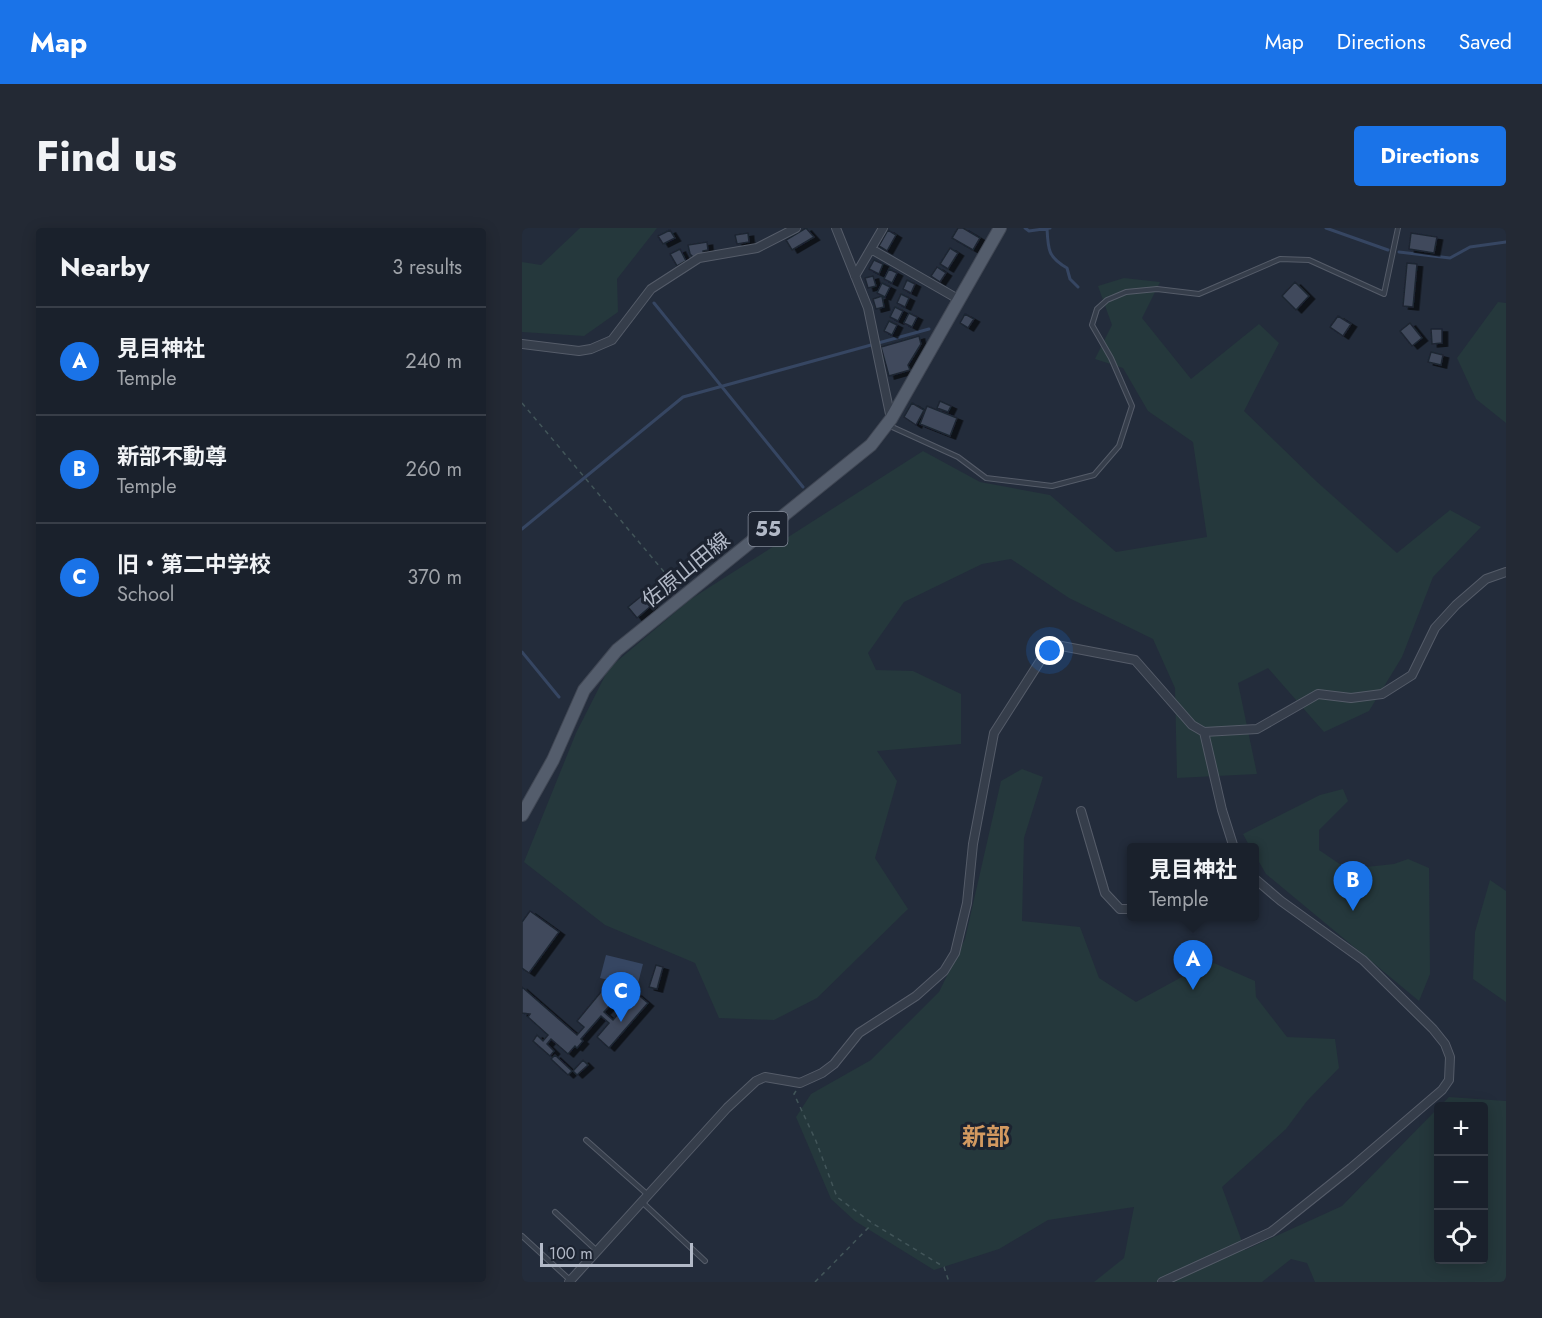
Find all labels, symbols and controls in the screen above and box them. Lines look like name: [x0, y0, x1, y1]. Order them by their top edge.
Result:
text: Map: [30, 22, 87, 63]
text: Map: [1265, 27, 1304, 57]
text: Directions: [1337, 27, 1426, 57]
text: Saved: [1459, 27, 1512, 57]
text: Find us: [36, 126, 177, 187]
button: Directions: [1354, 126, 1506, 186]
text: Nearby: [60, 248, 149, 286]
text: 3 results: [392, 253, 462, 282]
text: 見目神社: [117, 332, 205, 364]
text: A: [72, 347, 87, 376]
text: 240 m: [405, 347, 462, 376]
text: Temple: [117, 364, 177, 393]
text: 新部不動尊: [117, 440, 227, 472]
text: B: [73, 455, 86, 484]
text: 260 m: [406, 455, 462, 484]
text: Temple: [117, 472, 177, 501]
road number: 55: [748, 512, 788, 546]
street label: 佐原山田線: [636, 525, 736, 615]
text: 旧・第二中学校: [117, 548, 271, 580]
text: C: [72, 563, 87, 592]
text: 370 m: [407, 563, 462, 592]
text: School: [117, 580, 174, 609]
your location: [1035, 636, 1064, 665]
popup: [1127, 843, 1259, 921]
text: 見目神社: [1149, 853, 1237, 885]
pin: B: [1334, 862, 1372, 911]
text: Temple: [1149, 885, 1208, 914]
pin: A: [1174, 940, 1212, 990]
pin: C: [602, 972, 640, 1022]
map controls: [1434, 1102, 1488, 1264]
button: +: [1434, 1102, 1488, 1156]
district label: 新部: [962, 1119, 1010, 1154]
button: −: [1434, 1156, 1488, 1210]
button: locate: [1434, 1210, 1488, 1264]
scale bar: [540, 1240, 693, 1268]
text: 100 m: [549, 1242, 593, 1265]

